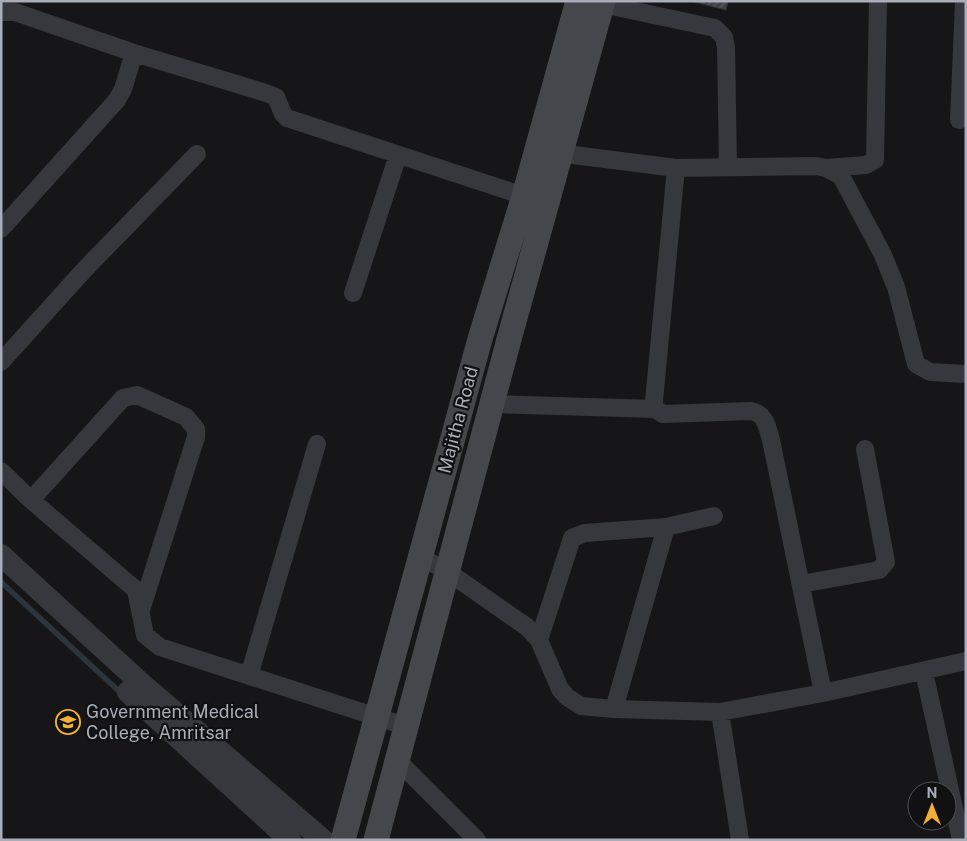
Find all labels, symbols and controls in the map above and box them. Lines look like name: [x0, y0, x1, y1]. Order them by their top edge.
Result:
street label: Majitha Road: [433, 364, 482, 475]
place label: Government Medical College, Amritsar: [86, 701, 259, 743]
school or university icon: Government Medical College, Amritsar: [55, 709, 81, 735]
north arrow: [907, 781, 957, 831]
text: N: [927, 785, 937, 801]

